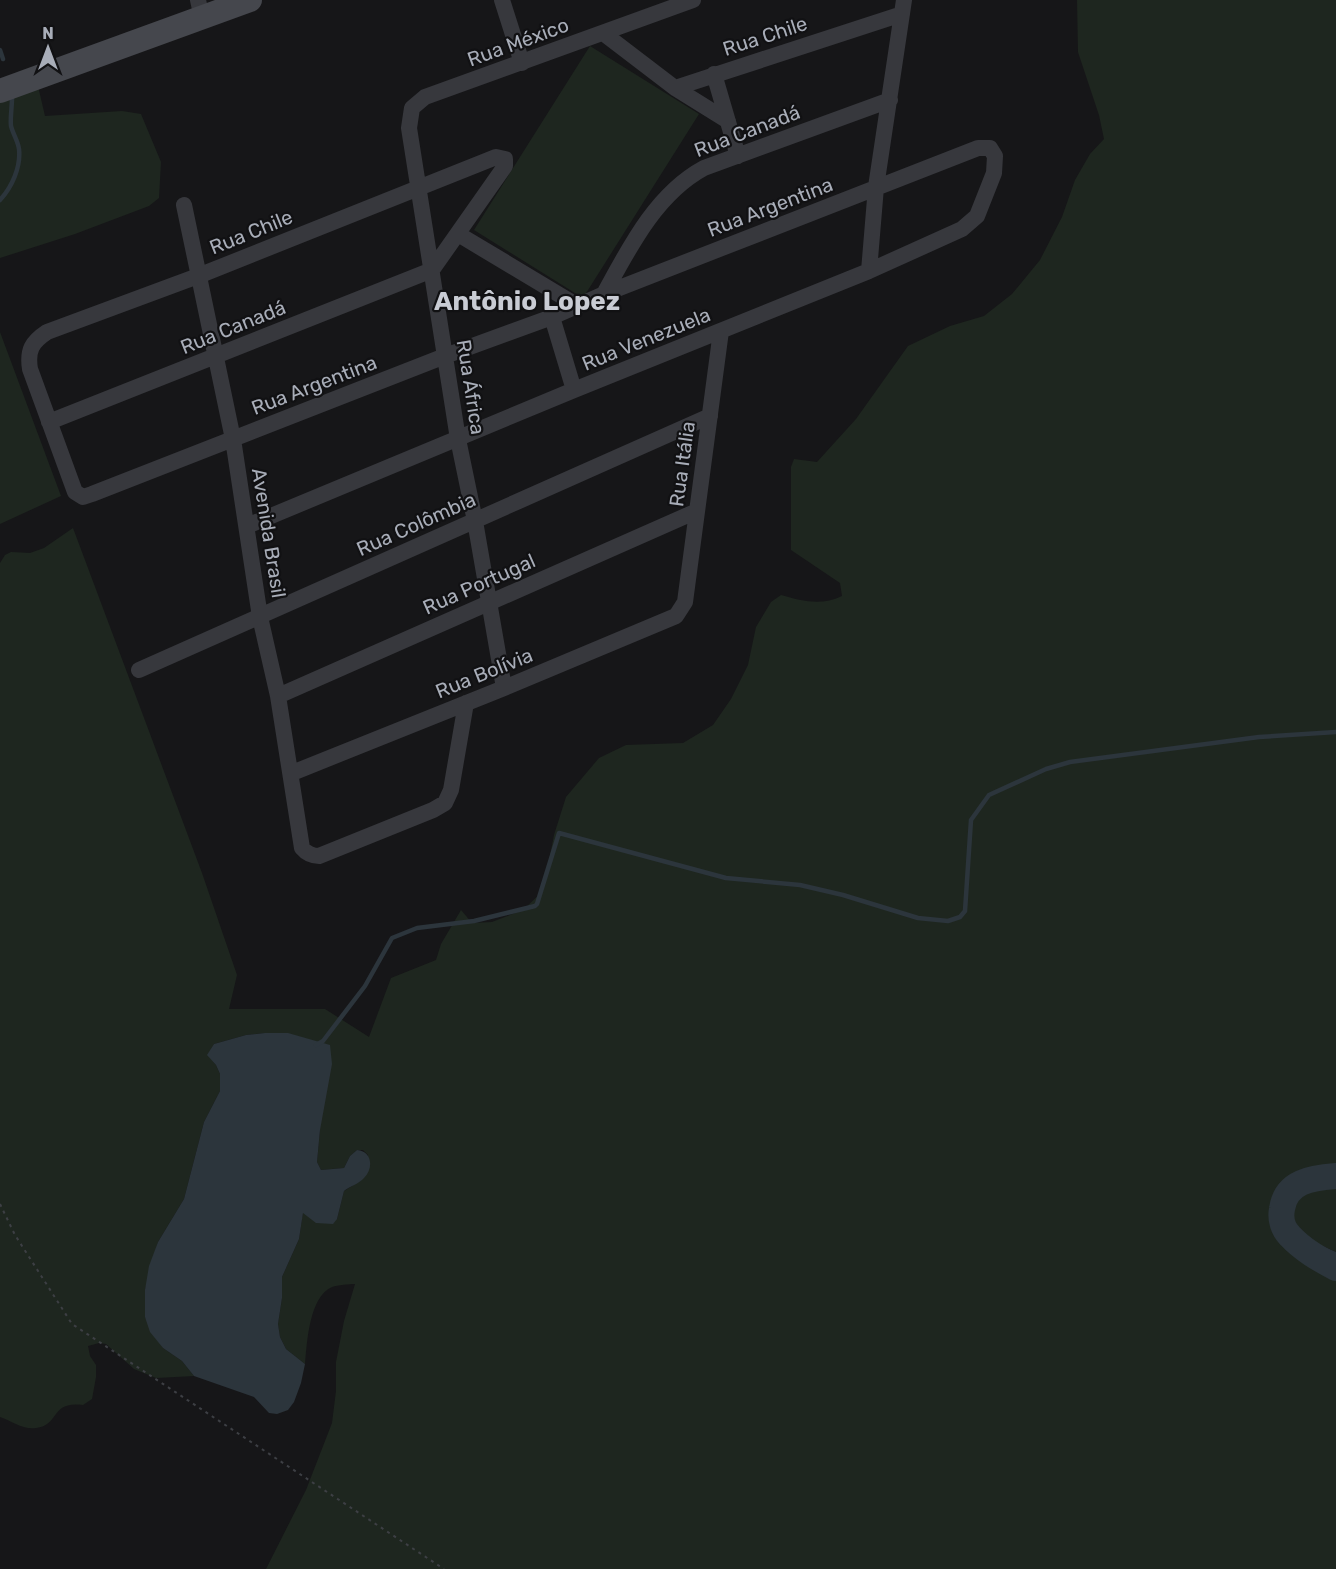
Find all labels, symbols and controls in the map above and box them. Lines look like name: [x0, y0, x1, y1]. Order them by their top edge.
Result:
street label: Rua Chile: [720, 11, 810, 61]
street label: Rua México: [464, 13, 572, 71]
north arrow: [18, 18, 78, 78]
text: N: [42, 24, 54, 43]
street label: Rua Canadá: [691, 100, 803, 162]
street label: Rua Argentina: [704, 172, 836, 242]
street label: Rua Chile: [206, 204, 296, 260]
district label: Antônio Lopez: [434, 286, 620, 317]
street label: Rua Canadá: [177, 295, 289, 359]
street label: Rua Venezuela: [578, 302, 714, 376]
street label: Rua África: [452, 338, 490, 436]
street label: Rua Argentina: [248, 350, 380, 420]
street label: Rua Itália: [664, 420, 700, 508]
street label: Avenida Brasil: [247, 466, 291, 600]
street label: Rua Colômbia: [353, 487, 479, 561]
street label: Rua Portugal: [419, 549, 539, 619]
street label: Rua Bolívia: [432, 643, 536, 703]

